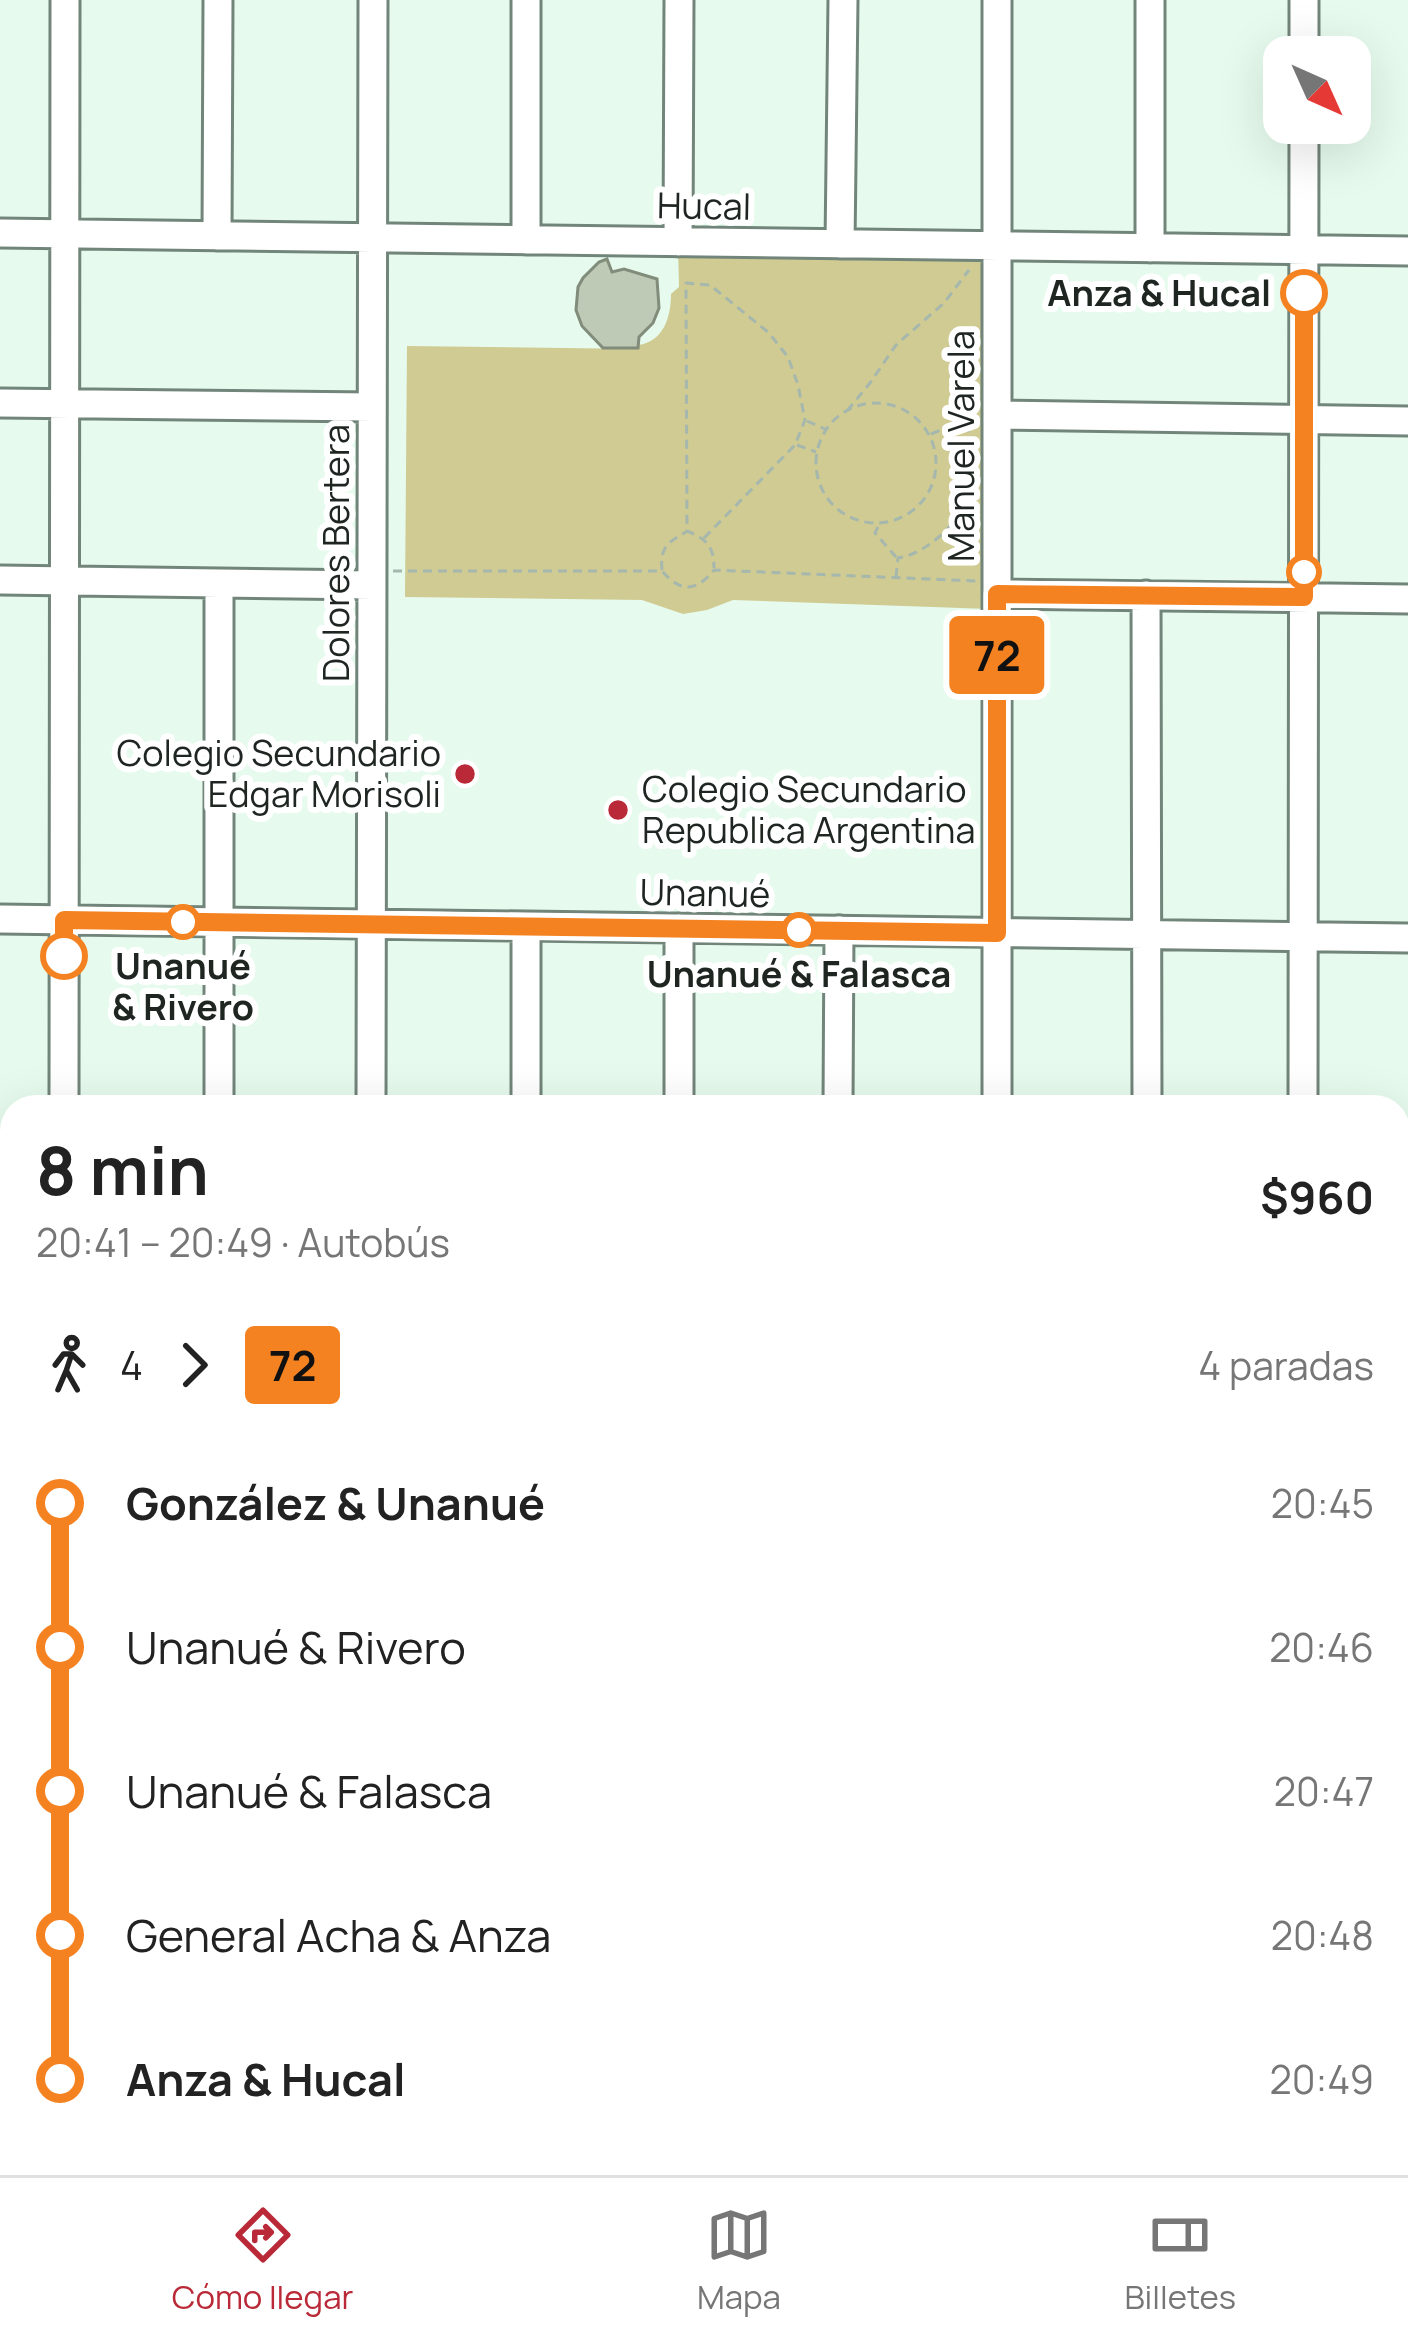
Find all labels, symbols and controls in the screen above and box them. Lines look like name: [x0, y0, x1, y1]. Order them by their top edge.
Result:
north arrow: [1263, 36, 1371, 144]
map controls: [1263, 36, 1371, 144]
street label: Hucal: [656, 180, 752, 231]
place label: Anza & Hucal: [1047, 268, 1271, 317]
marker: Anza & Hucal: [1282, 271, 1326, 315]
street label: Manuel Varela: [936, 330, 985, 562]
street label: Dolores Bertera: [311, 424, 360, 682]
unlabelled marker: [1288, 556, 1320, 588]
line badge: 72: [943, 616, 1051, 694]
text: 72: [973, 626, 1021, 684]
place label: Colegio Secundario Edgar Morisoli: [116, 728, 441, 818]
marker: Colegio Secundario Edgar Morisoli: [452, 761, 478, 787]
place label: Colegio Secundario Republica Argentina: [642, 764, 976, 854]
marker: Colegio Secundario Republica Argentina: [605, 797, 631, 823]
street label: Unanué: [639, 867, 771, 918]
marker: Unanué & Rivero: [167, 906, 199, 938]
marker: Unanué & Falasca: [783, 914, 815, 946]
unlabelled marker: [42, 934, 86, 978]
place label: Unanué & Rivero: [112, 941, 254, 1031]
place label: Unanué & Falasca: [647, 949, 951, 998]
text: 8 min: [36, 1125, 209, 1215]
text: $960: [1260, 1166, 1374, 1228]
text: 20:41 – 20:49 · Autobús: [36, 1215, 450, 1269]
icon: walk: [36, 1332, 102, 1398]
icon: forward: [161, 1332, 227, 1398]
text: 72: [269, 1336, 316, 1394]
text: 4: [120, 1338, 143, 1392]
text: 4 paradas: [1198, 1338, 1374, 1392]
text: González & Unanué: [126, 1472, 545, 1534]
text: 20:45: [1271, 1476, 1374, 1530]
text: Unanué & Rivero: [126, 1616, 466, 1678]
text: 20:46: [1269, 1620, 1374, 1674]
text: Unanué & Falasca: [126, 1760, 492, 1822]
text: 20:47: [1274, 1764, 1374, 1818]
text: General Acha & Anza: [126, 1904, 551, 1966]
text: 20:48: [1271, 1908, 1374, 1962]
text: Anza & Hucal: [126, 2048, 406, 2110]
text: 20:49: [1270, 2052, 1374, 2106]
tab: Cómo llegar: [172, 2202, 353, 2319]
tab: Mapa: [697, 2202, 781, 2319]
tab: Billetes: [1124, 2202, 1236, 2319]

